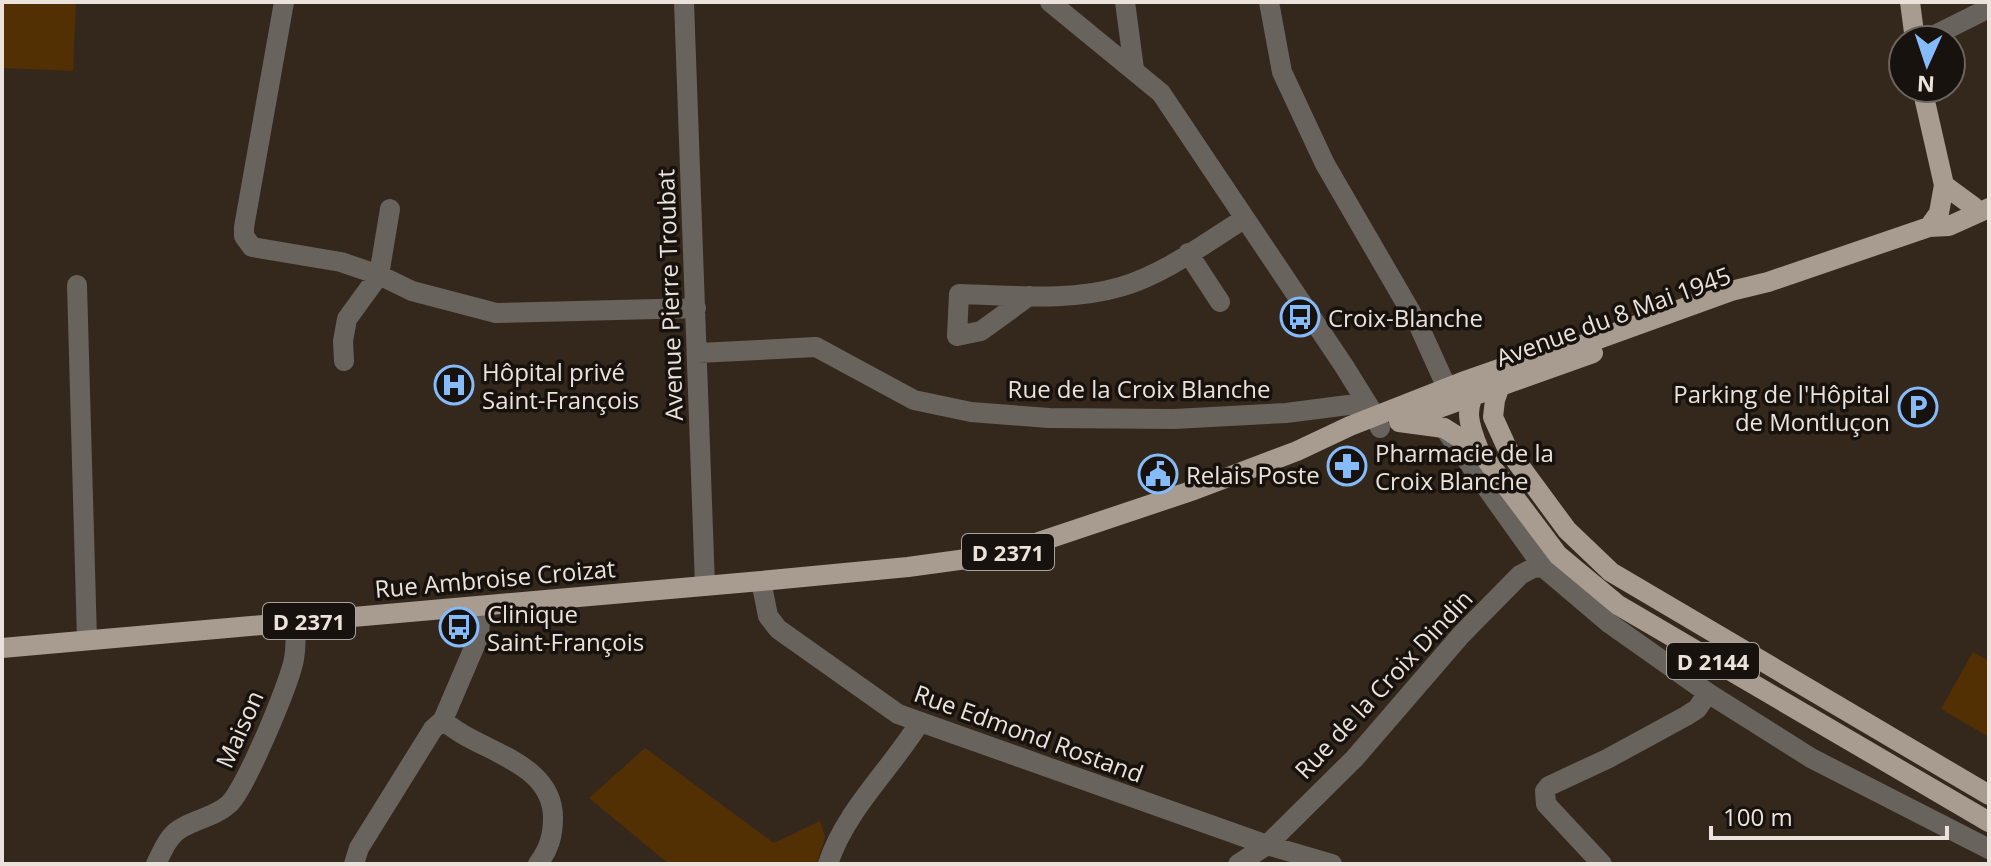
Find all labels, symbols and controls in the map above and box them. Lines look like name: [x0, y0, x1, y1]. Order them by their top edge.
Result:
north arrow: [1887, 24, 1967, 104]
text: N: [1916, 70, 1936, 100]
street label: Avenue Pierre Troubat: [648, 169, 690, 421]
street label: Avenue du 8 Mai 1945: [1491, 258, 1735, 374]
bus stop icon: Croix-Blanche: [1279, 296, 1321, 338]
place label: Croix-Blanche: [1328, 301, 1483, 334]
place label: Hôpital privé Saint-François: [482, 355, 639, 416]
hospital icon: Hôpital privé Saint-François: [433, 364, 475, 406]
street label: Rue de la Croix Blanche: [1008, 372, 1270, 405]
place label: Parking de l'Hôpital de Montluçon: [1673, 377, 1890, 438]
parking icon: Parking de l'Hôpital de Montluçon: [1897, 386, 1939, 428]
place label: Pharmacie de la Croix Blanche: [1375, 436, 1554, 497]
pharmacy icon: Pharmacie de la Croix Blanche: [1326, 445, 1368, 487]
public building icon: Relais Poste: [1137, 453, 1179, 495]
place label: Relais Poste: [1186, 458, 1320, 491]
road number: D 2371: [962, 534, 1054, 570]
street label: Rue Ambroise Croizat: [373, 551, 617, 605]
street label: Rue de la Croix Dindin: [1287, 582, 1479, 786]
place label: Clinique Saint-François: [487, 597, 644, 658]
road number: D 2371: [263, 603, 355, 639]
bus stop icon: Clinique Saint-François: [438, 606, 480, 648]
road number: D 2144: [1667, 643, 1759, 679]
street label: Rue Edmond Rostand: [910, 676, 1148, 790]
street label: Maison: [207, 685, 271, 773]
scale bar: [1711, 790, 1947, 840]
text: 100 m: [1723, 800, 1793, 833]

